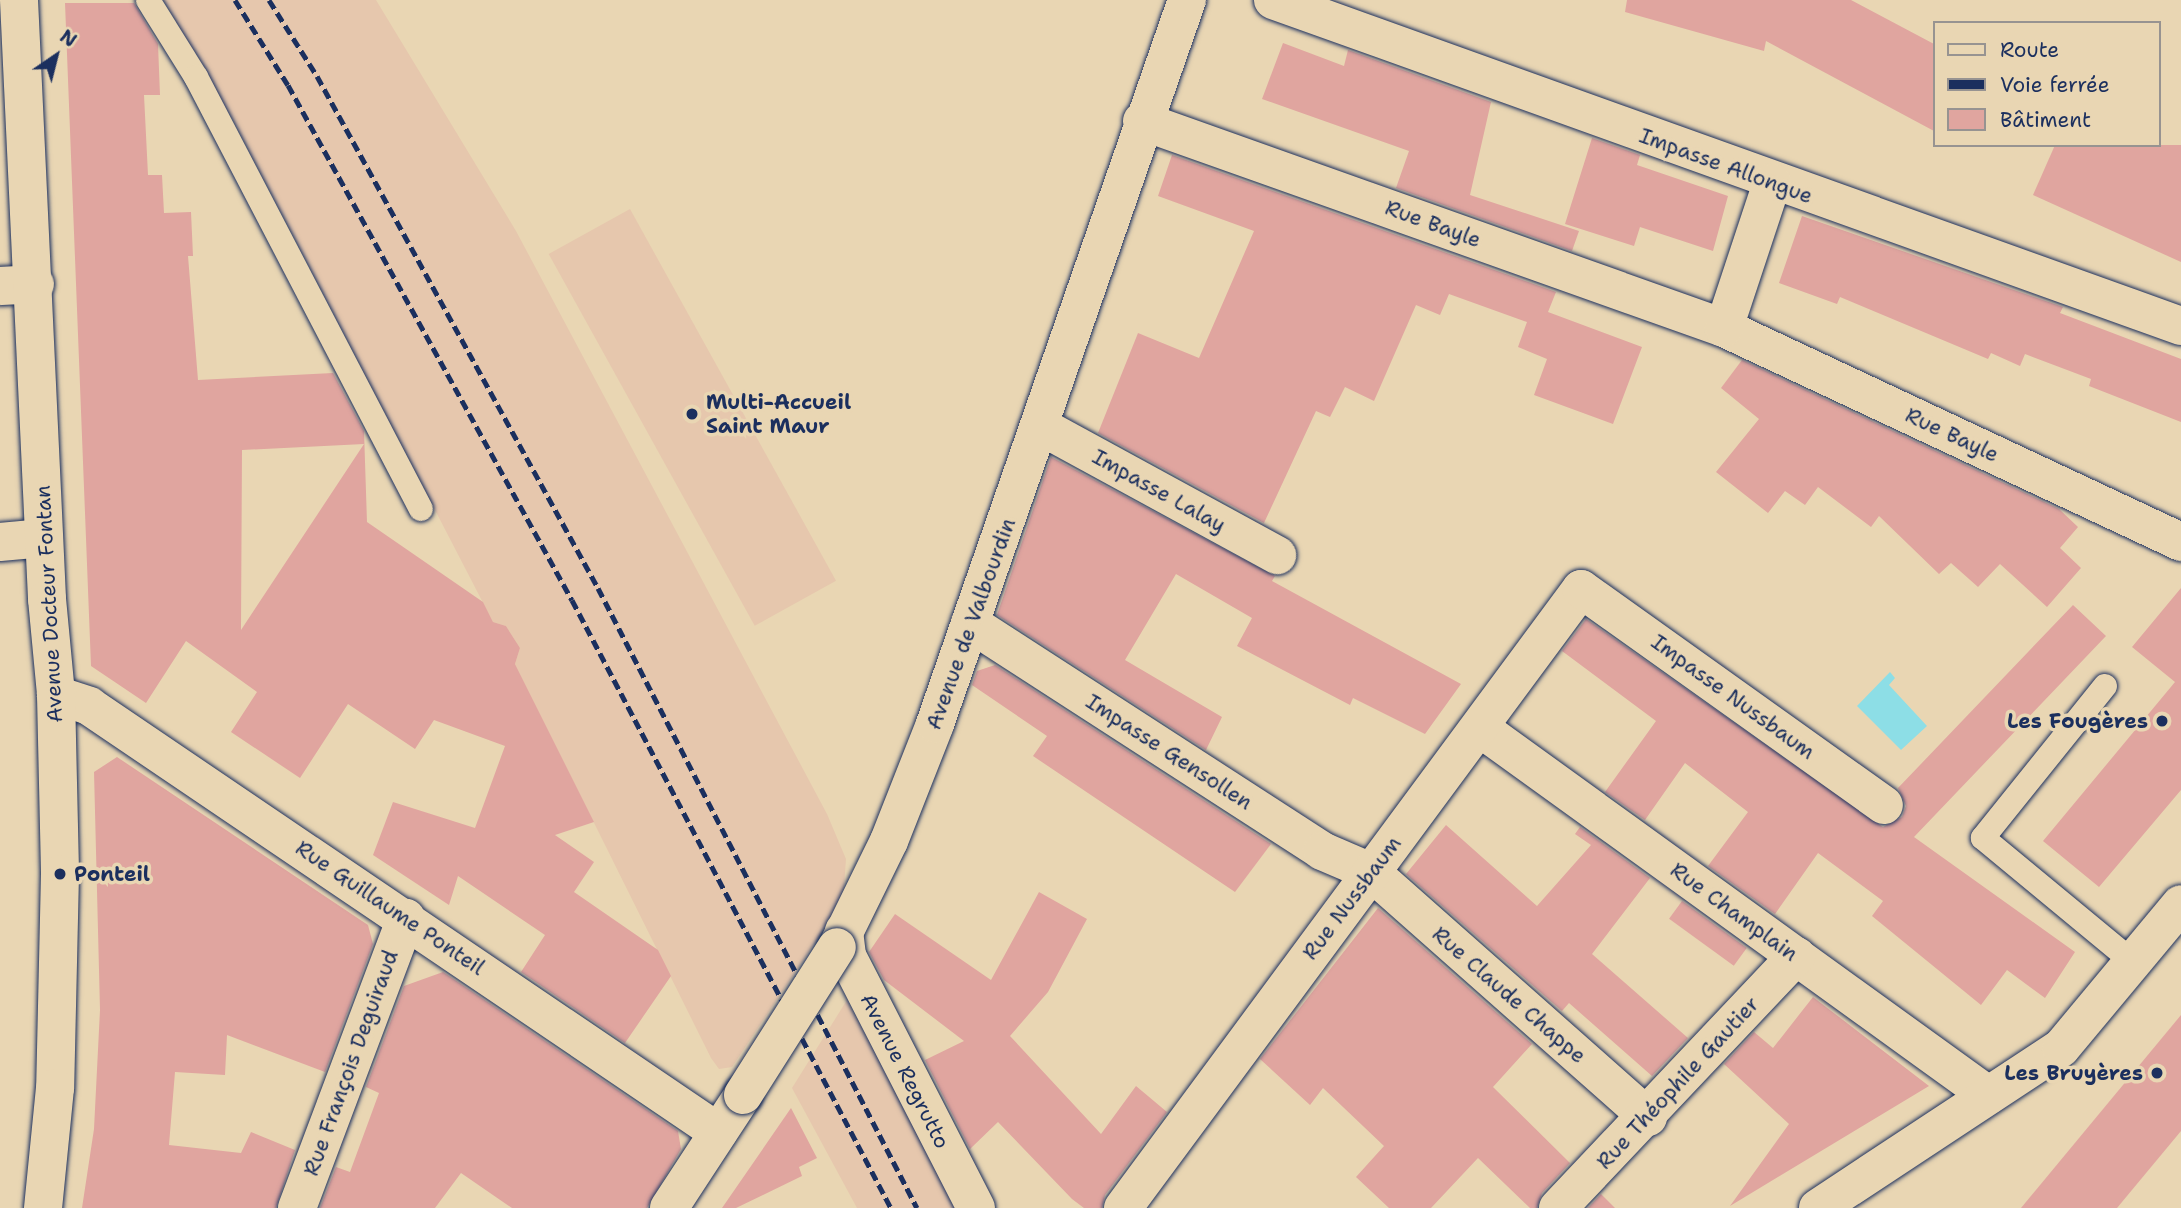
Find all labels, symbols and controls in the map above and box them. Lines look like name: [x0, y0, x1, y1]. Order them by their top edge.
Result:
north arrow: [21, 21, 91, 91]
legend: [1932, 21, 2160, 147]
text: N: [55, 24, 82, 53]
text: Route: [2000, 36, 2059, 64]
text: Voie ferrée: [2000, 71, 2110, 99]
text: Bâtiment: [2000, 106, 2091, 134]
street label: Impasse Allongue: [1636, 123, 1816, 209]
street label: Rue Bayle: [1382, 195, 1484, 253]
place label: Multi-Accueil Saint Maur: [706, 389, 851, 439]
street label: Rue Bayle: [1901, 402, 2003, 468]
marker: Multi-Accueil Saint Maur: [684, 406, 700, 422]
street label: Impasse Lalay: [1088, 444, 1230, 538]
street label: Avenue Docteur Fontan: [30, 485, 68, 723]
street label: Avenue de Valbourdin: [921, 515, 1021, 733]
street label: Impasse Nussbaum: [1646, 629, 1820, 765]
street label: Impasse Gensollen: [1081, 689, 1257, 815]
place label: Les Fougères: [2007, 708, 2148, 734]
marker: Les Fougères: [2154, 713, 2170, 729]
street label: Rue Nussbaum: [1297, 831, 1407, 965]
street label: Rue Guillaume Ponteil: [291, 835, 489, 981]
street label: Rue Champlain: [1665, 857, 1803, 967]
place label: Ponteil: [74, 861, 150, 887]
marker: Ponteil: [52, 866, 68, 882]
street label: Rue Claude Chappe: [1427, 921, 1591, 1069]
street label: Rue François Deguiraud: [298, 947, 404, 1179]
street label: Avenue Regrutto: [855, 989, 955, 1153]
street label: Rue Théophile Gautier: [1592, 992, 1764, 1174]
place label: Les Bruyères: [2004, 1060, 2143, 1086]
marker: Les Bruyères: [2149, 1065, 2165, 1081]

